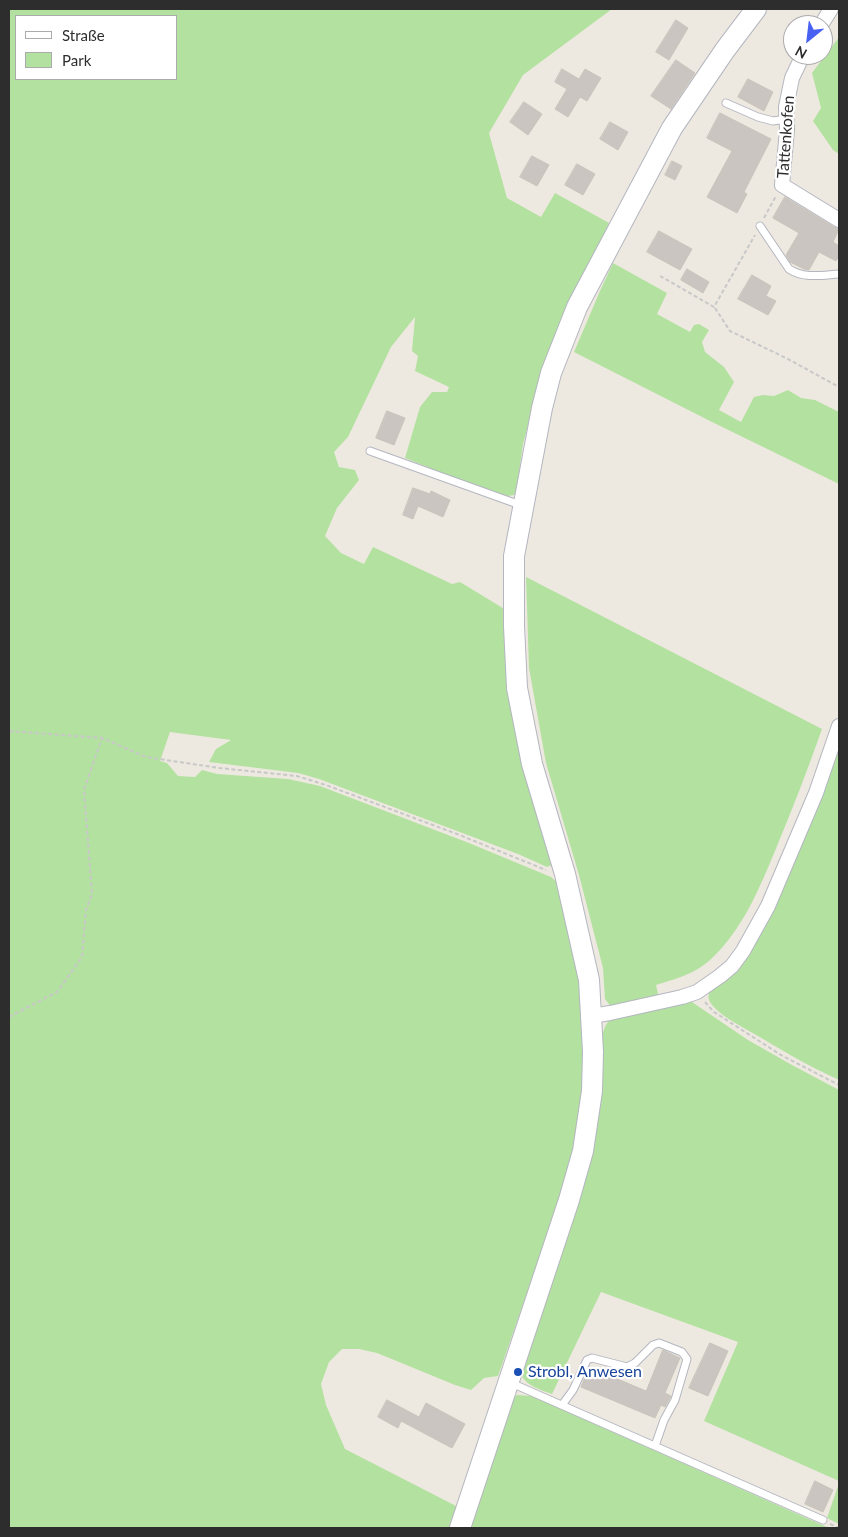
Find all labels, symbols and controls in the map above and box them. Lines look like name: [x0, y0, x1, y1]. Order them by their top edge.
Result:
legend: [15, 15, 178, 80]
north arrow: [783, 15, 833, 65]
text: Straße: [62, 26, 105, 44]
text: N: [792, 43, 810, 63]
text: Park: [62, 51, 91, 69]
street label: Tattenkofen: [774, 95, 798, 179]
place label: Strobl, Anwesen: [528, 1362, 642, 1382]
marker: Strobl, Anwesen: [512, 1366, 524, 1378]

